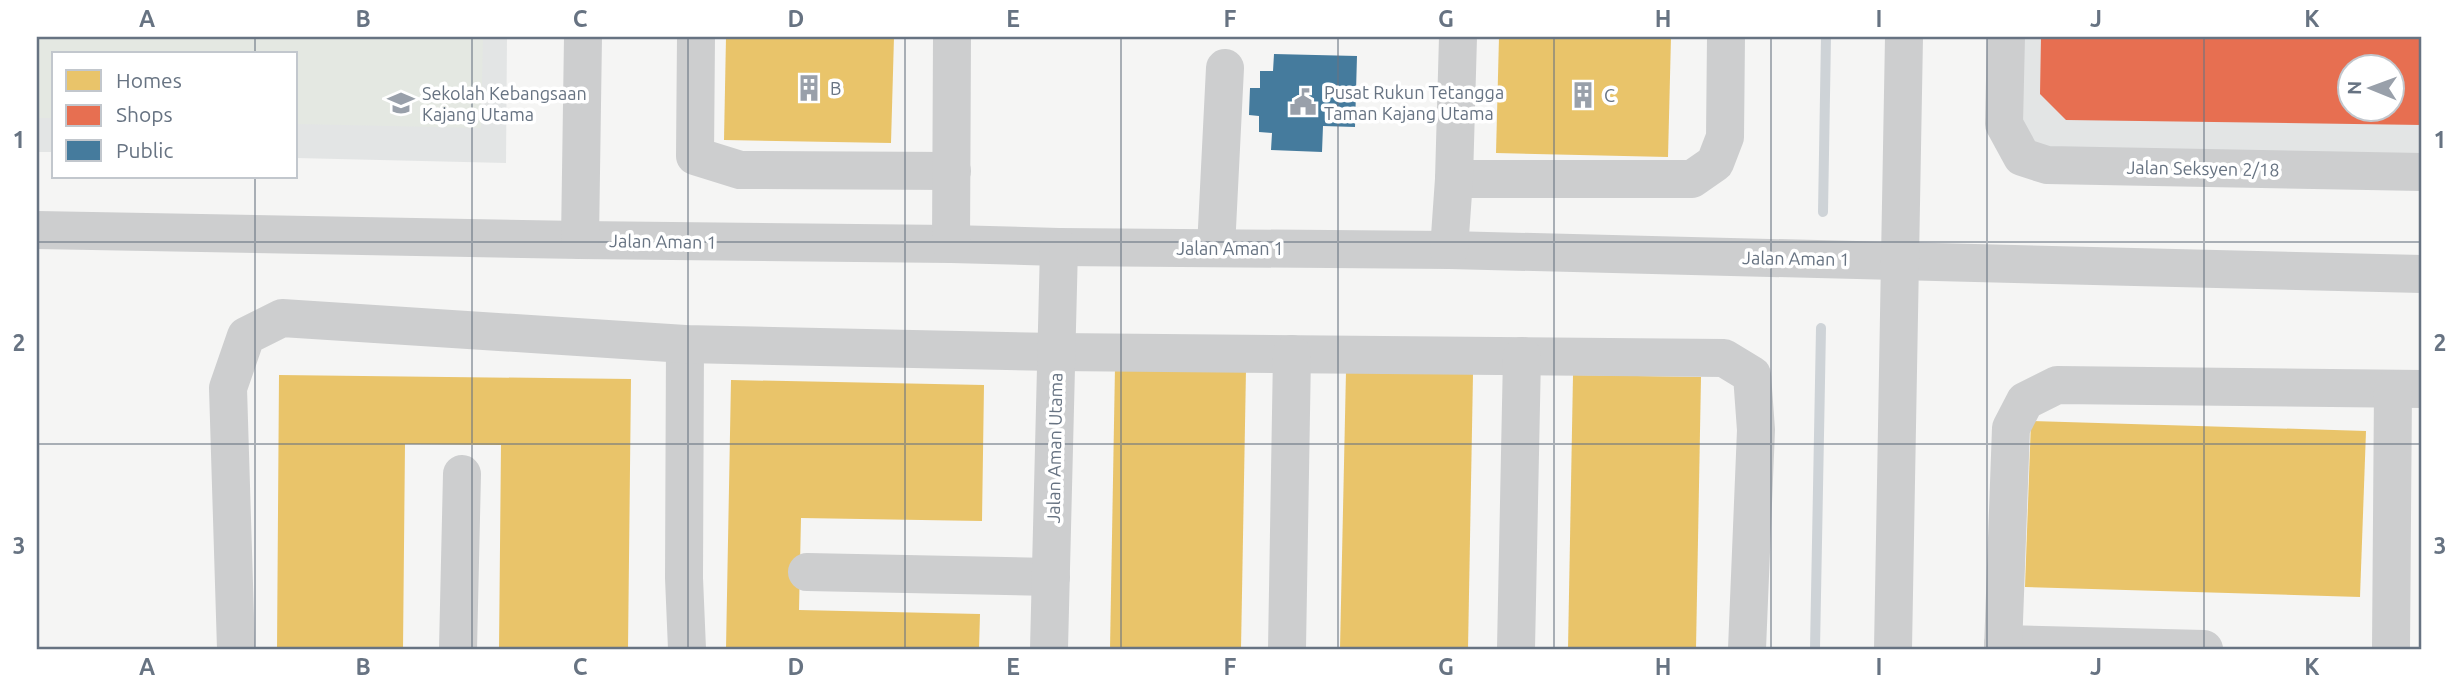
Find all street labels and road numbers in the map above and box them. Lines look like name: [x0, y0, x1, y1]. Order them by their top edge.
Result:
street label: Jalan Seksyen 2/18: [2126, 157, 2280, 179]
street label: Jalan Aman 1: [609, 230, 717, 252]
street label: Jalan Aman 1: [1176, 238, 1284, 258]
street label: Jalan Aman 1: [1742, 247, 1850, 269]
street label: Jalan Aman Utama: [1043, 372, 1065, 524]

